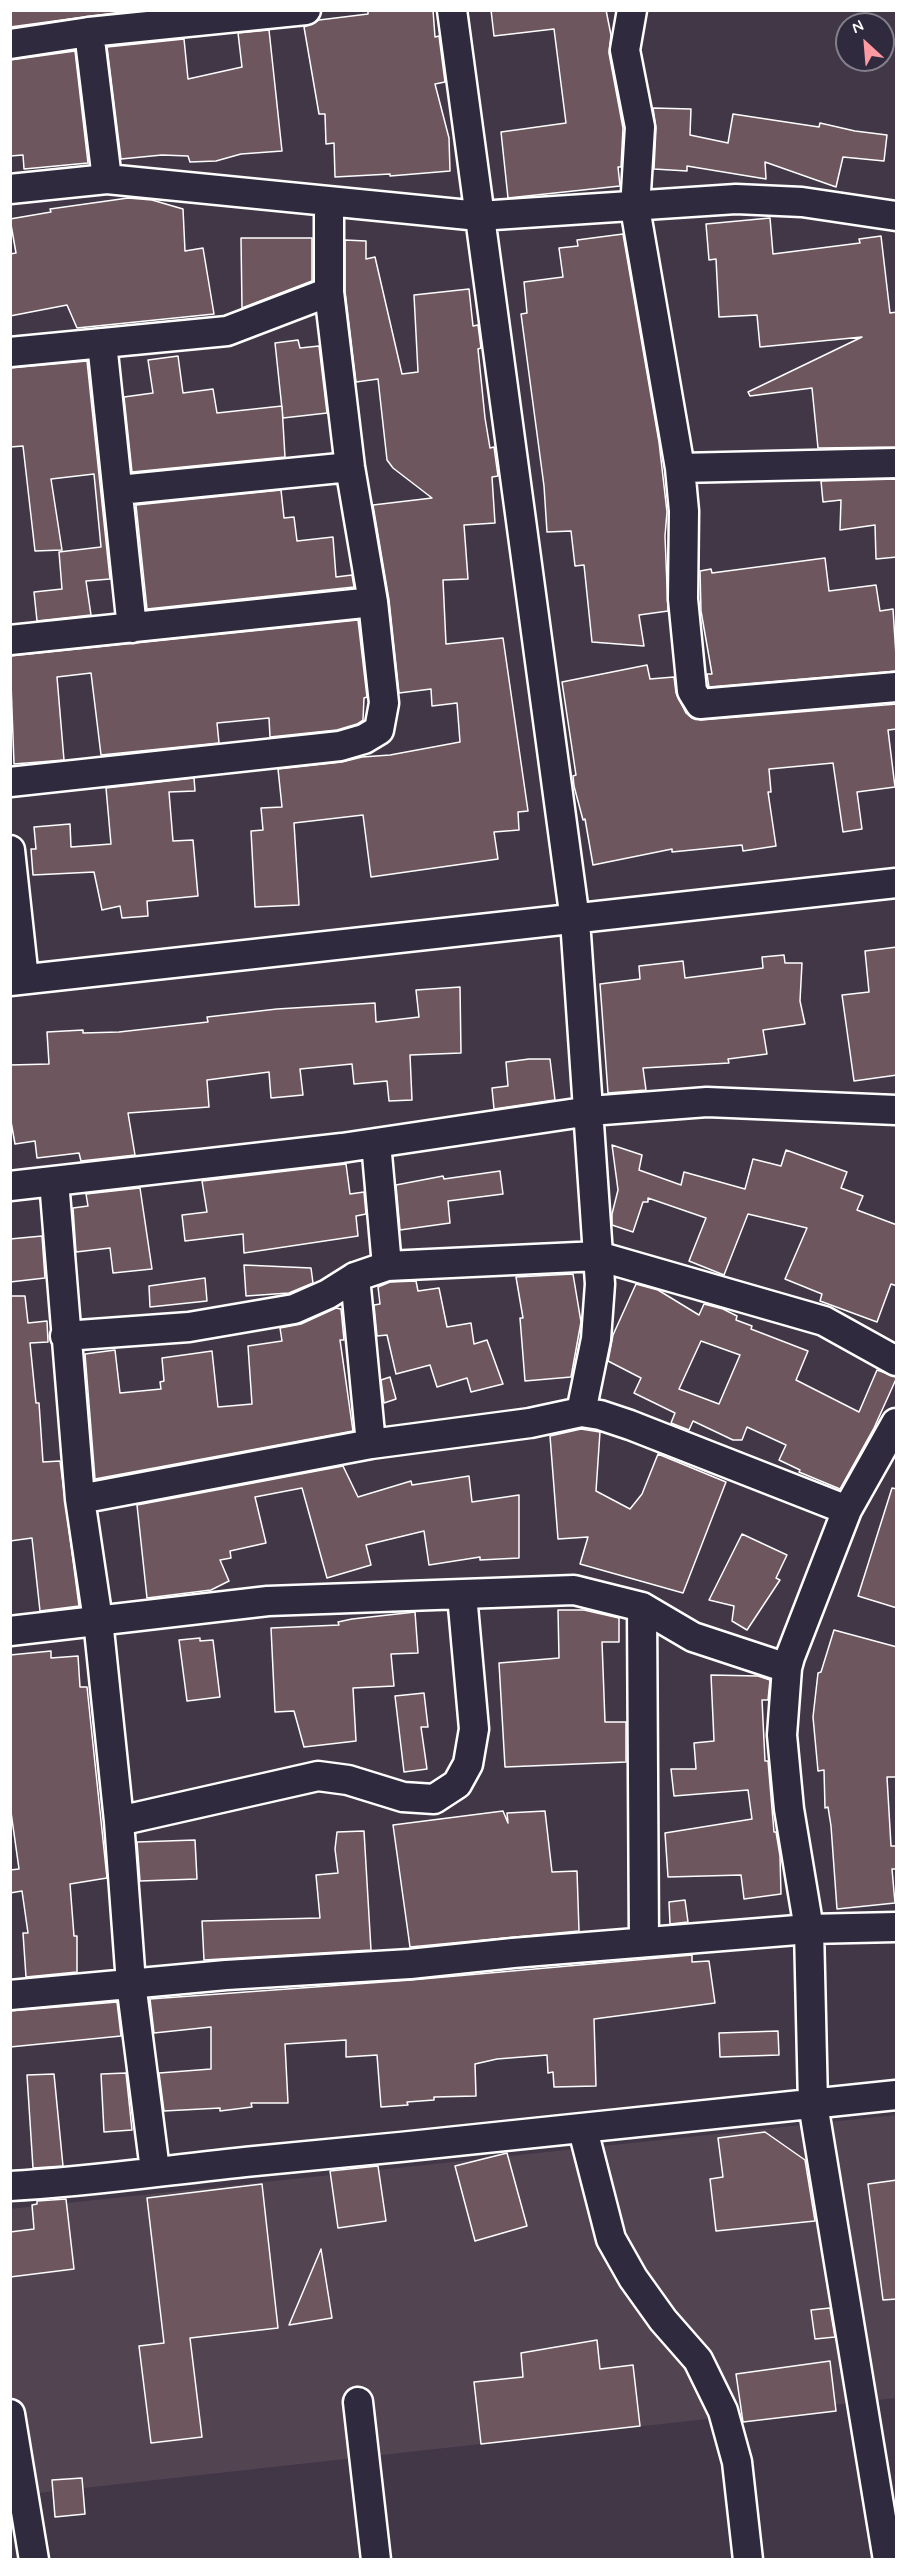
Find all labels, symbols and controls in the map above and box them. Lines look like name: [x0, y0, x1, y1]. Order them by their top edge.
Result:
north arrow: [835, 12, 895, 72]
text: N: [848, 15, 867, 39]

